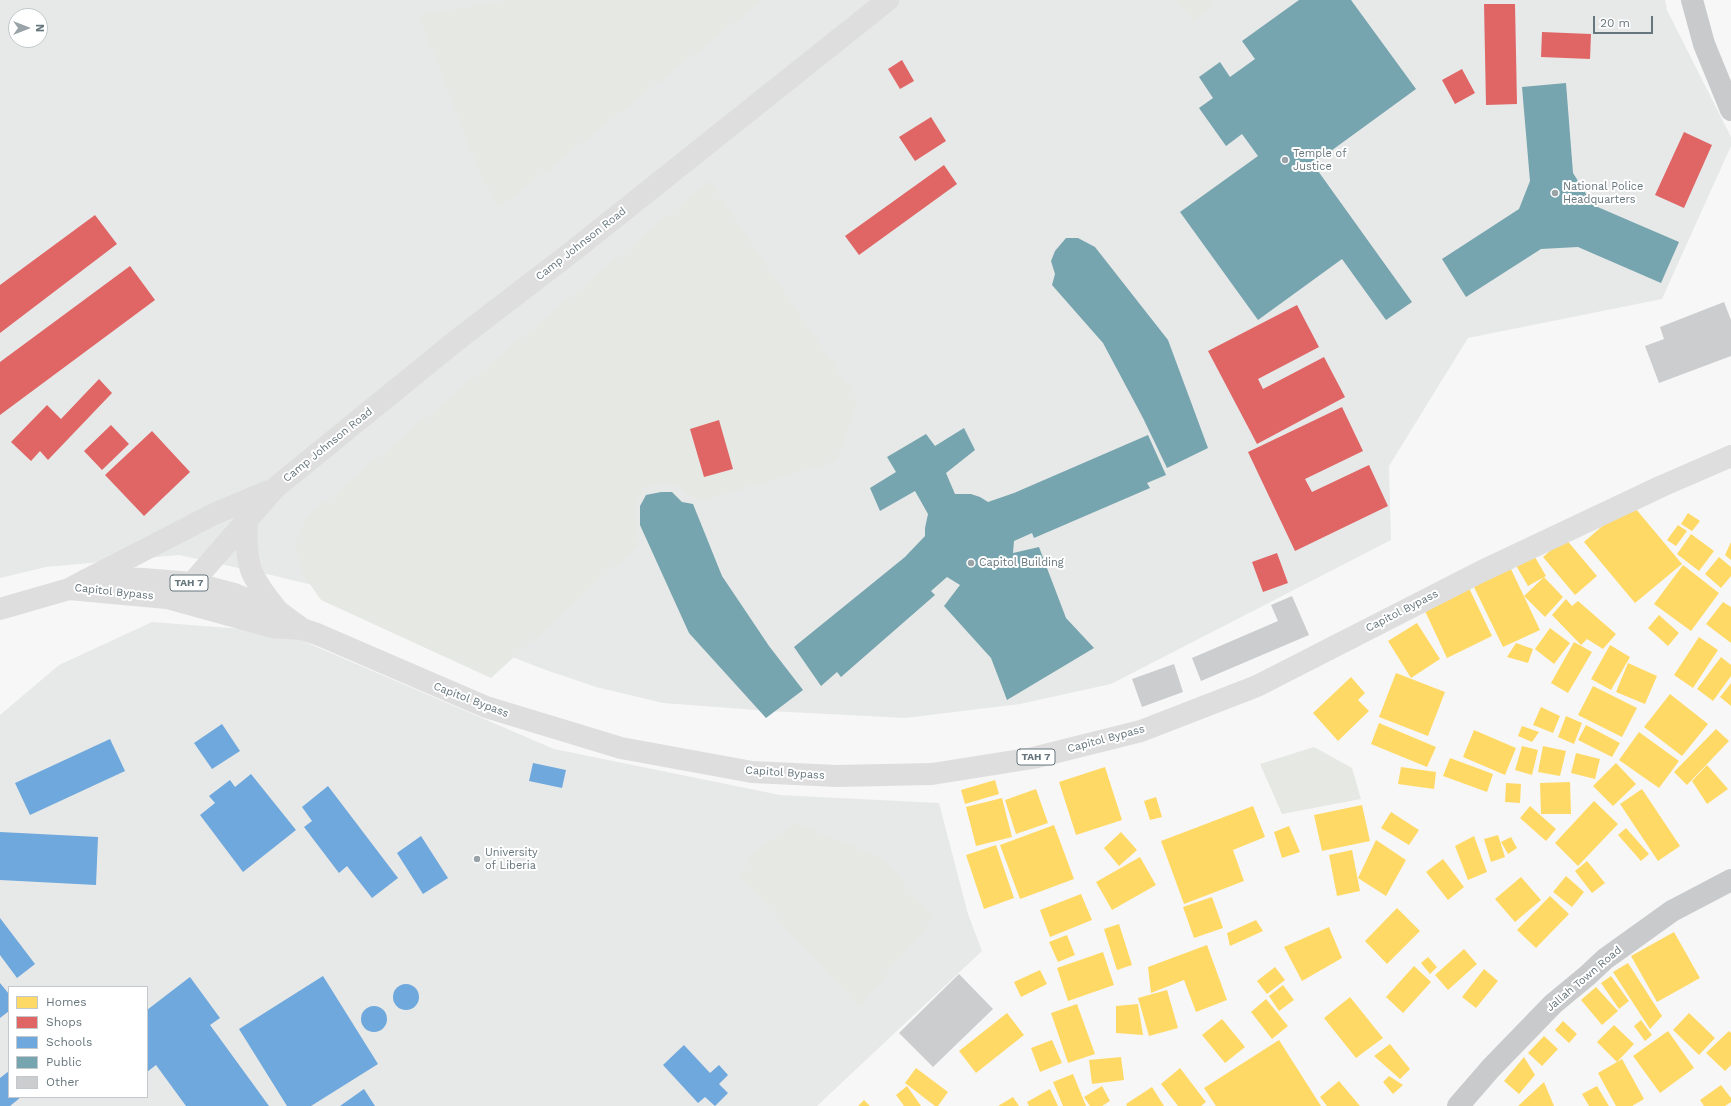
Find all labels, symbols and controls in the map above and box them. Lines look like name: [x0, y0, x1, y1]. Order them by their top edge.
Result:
north arrow: [8, 8, 48, 48]
scale bar: [1595, 8, 1655, 34]
text: 20 m: [1600, 16, 1630, 30]
text: N: [33, 24, 46, 32]
place label: Temple of Justice: [1293, 147, 1346, 173]
marker: Temple of Justice: [1280, 155, 1290, 165]
place label: National Police Headquarters: [1563, 180, 1643, 206]
marker: National Police Headquarters: [1550, 188, 1560, 198]
street label: Camp Johnson Road: [533, 205, 629, 283]
street label: Camp Johnson Road: [281, 405, 375, 485]
place label: Capitol Building: [979, 556, 1064, 570]
marker: Capitol Building: [966, 558, 976, 568]
road number: TAH 7: [170, 575, 208, 591]
street label: Capitol Bypass: [74, 581, 154, 603]
street label: Capitol Bypass: [1364, 587, 1440, 635]
street label: Capitol Bypass: [432, 680, 510, 720]
street label: Capitol Bypass: [1066, 722, 1146, 756]
road number: TAH 7: [1017, 749, 1055, 765]
street label: Capitol Bypass: [745, 764, 825, 782]
place label: University of Liberia: [485, 846, 538, 872]
marker: University of Liberia: [472, 854, 482, 864]
street label: Jallah Town Road: [1544, 944, 1624, 1014]
legend: [8, 986, 148, 1098]
text: Homes: [46, 995, 87, 1009]
text: Shops: [46, 1015, 82, 1029]
text: Schools: [46, 1035, 92, 1049]
text: Public: [46, 1055, 82, 1069]
text: Other: [46, 1075, 79, 1089]

